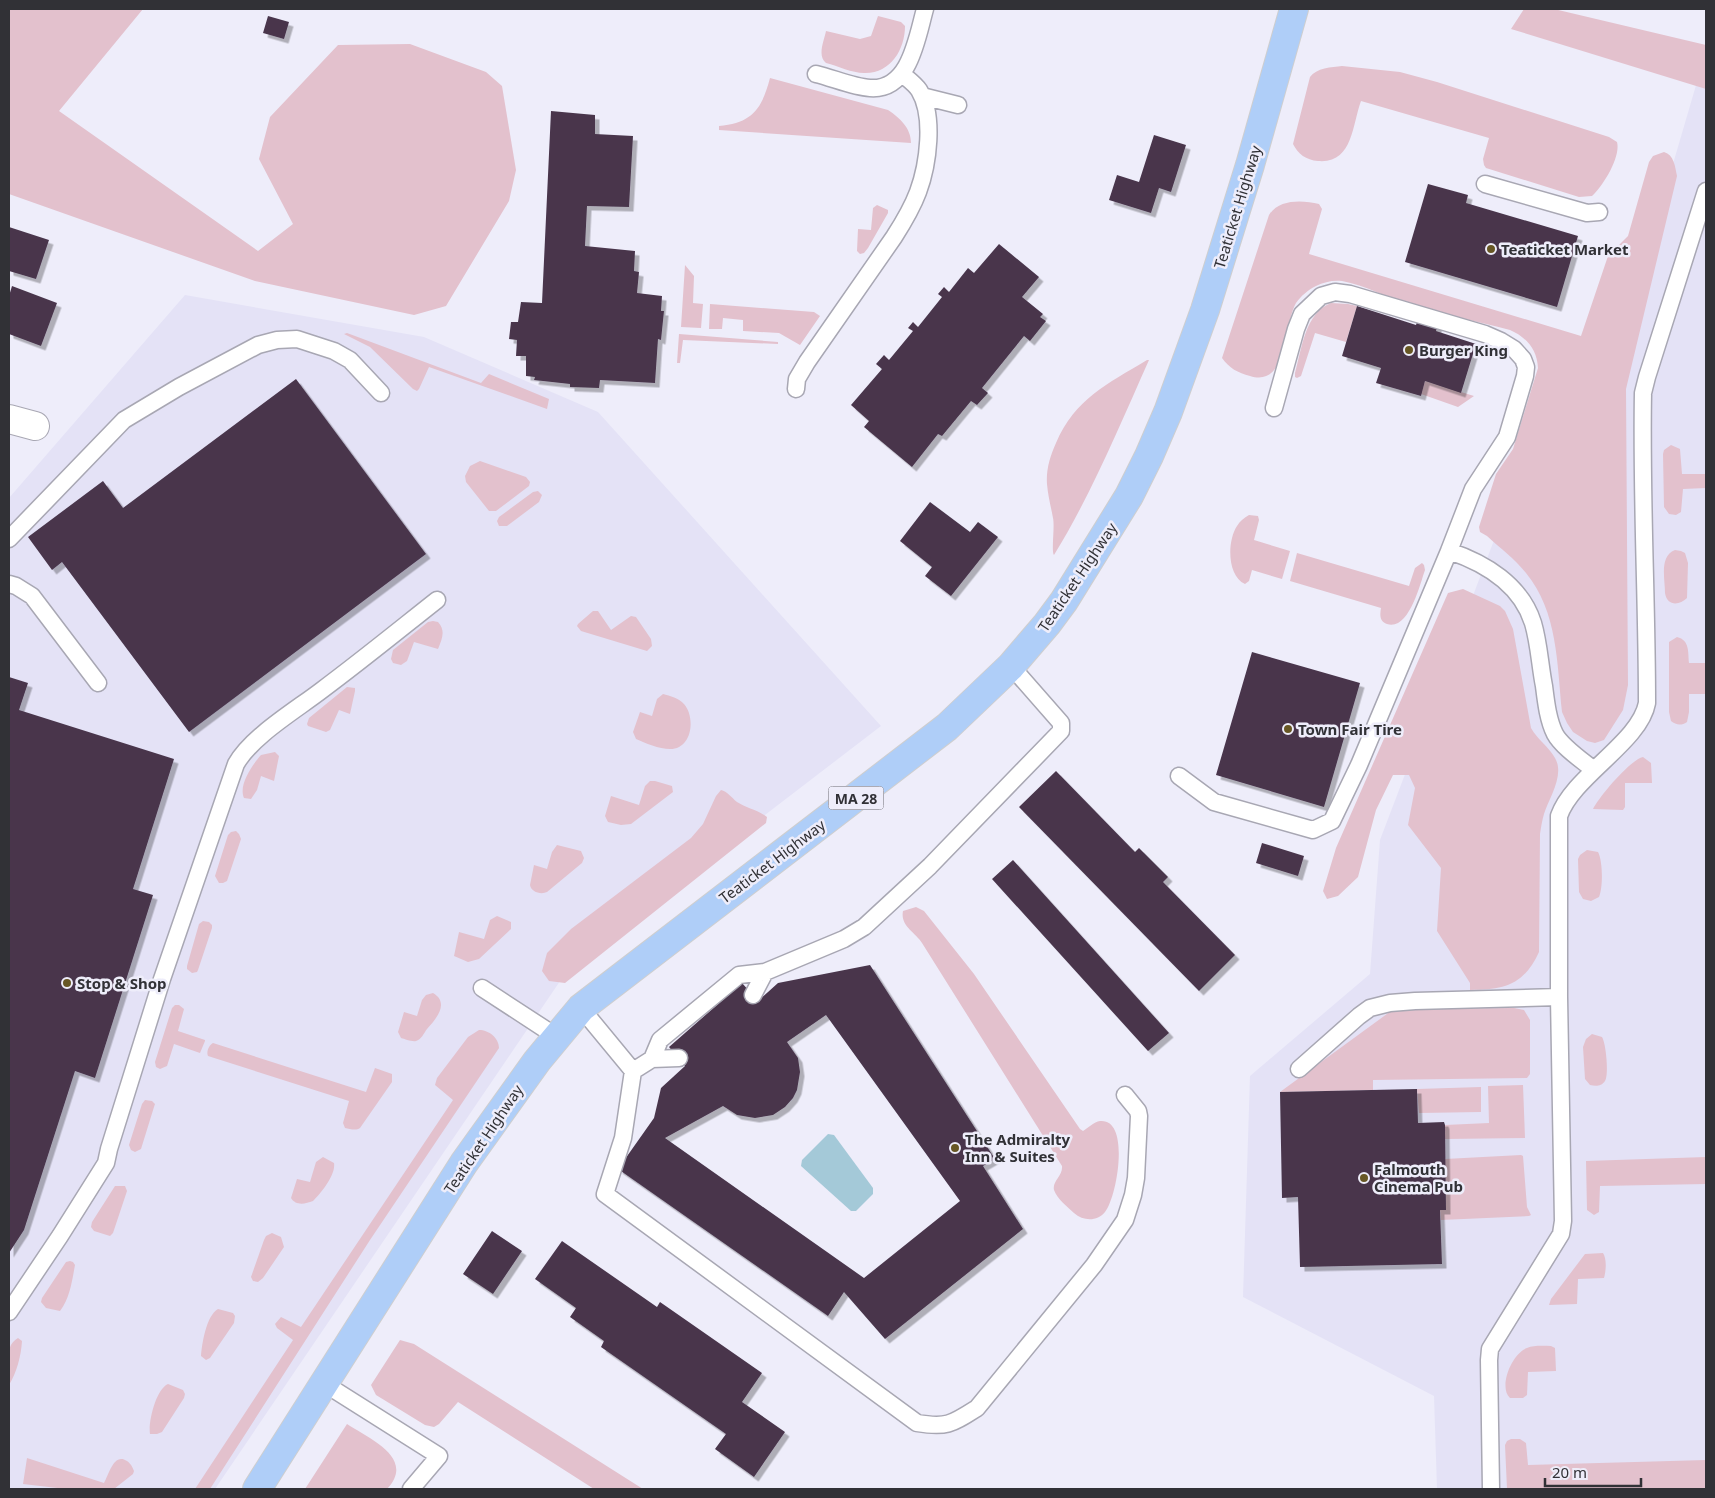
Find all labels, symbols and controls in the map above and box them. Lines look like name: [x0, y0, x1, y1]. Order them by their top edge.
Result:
street label: Teaticket Highway: [1209, 143, 1265, 271]
place label: Teaticket Market: [1501, 239, 1629, 259]
marker: Teaticket Market: [1485, 243, 1497, 255]
place label: Burger King: [1419, 340, 1508, 360]
marker: Burger King: [1403, 344, 1415, 356]
street label: Teaticket Highway: [1033, 518, 1121, 636]
place label: Town Fair Tire: [1298, 719, 1402, 739]
marker: Town Fair Tire: [1282, 723, 1294, 735]
road number: MA 28: [828, 786, 884, 810]
street label: Teaticket Highway: [715, 814, 829, 907]
place label: Stop & Shop: [77, 973, 167, 993]
marker: Stop & Shop: [61, 977, 73, 989]
street label: Teaticket Highway: [439, 1080, 527, 1198]
place label: The Admiralty Inn & Suites: [965, 1129, 1071, 1166]
marker: The Admiralty Inn & Suites: [949, 1142, 961, 1154]
place label: Falmouth Cinema Pub: [1374, 1159, 1463, 1196]
marker: Falmouth Cinema Pub: [1358, 1172, 1370, 1184]
scale bar: [1545, 1456, 1641, 1488]
text: 20 m: [1552, 1462, 1587, 1482]

